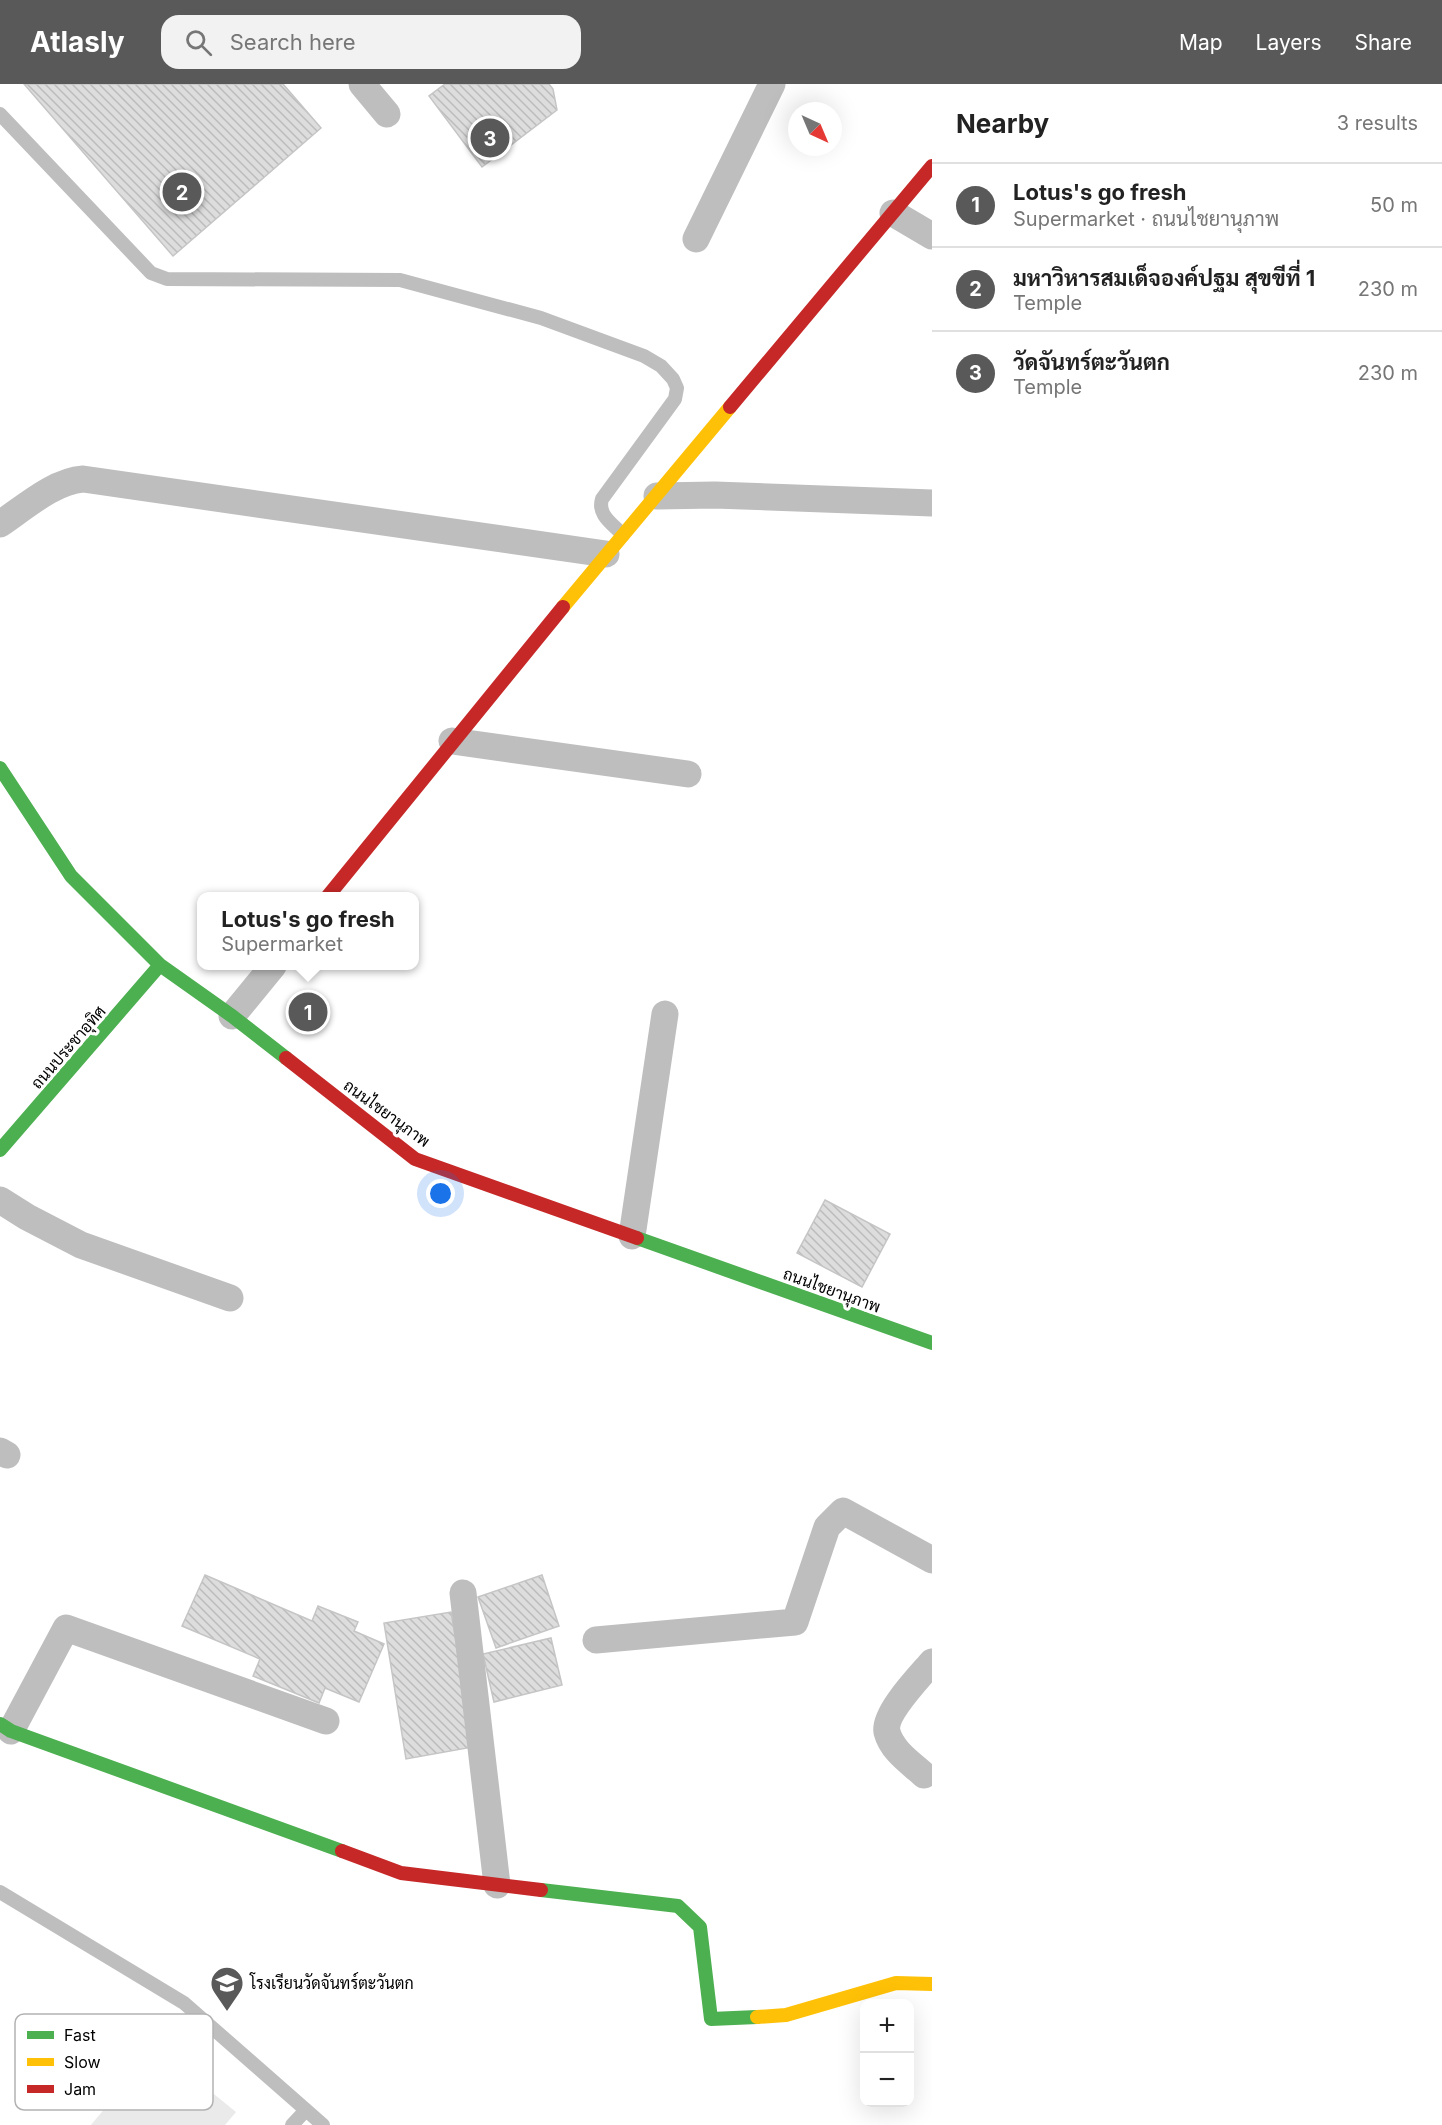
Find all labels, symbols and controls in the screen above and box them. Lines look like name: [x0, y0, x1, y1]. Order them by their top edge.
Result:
search box: [161, 15, 581, 69]
text: Atlasly: [30, 25, 125, 59]
icon: search: [182, 26, 215, 59]
text: Search here: [230, 29, 356, 55]
text: Map: [1179, 30, 1223, 55]
text: Layers: [1256, 30, 1322, 55]
text: Share: [1355, 30, 1412, 55]
north arrow: [788, 102, 842, 156]
text: Nearby: [956, 108, 1049, 139]
text: 3 results: [1337, 111, 1418, 135]
pin: 3: [470, 116, 510, 160]
pin: 2: [162, 170, 201, 214]
text: Lotus's go fresh: [1013, 179, 1187, 205]
text: 1: [971, 193, 980, 217]
text: 50 m: [1370, 193, 1418, 217]
text: Supermarket · ถนนไชยานุภาพ: [1013, 207, 1279, 231]
text: มหาวิหารสมเด็จองค์ปฐม สุขขีที่ 1: [1013, 265, 1315, 291]
text: 2: [969, 277, 982, 301]
text: 230 m: [1358, 277, 1418, 301]
text: Temple: [1013, 291, 1082, 315]
text: วัดจันทร์ตะวันตก: [1013, 349, 1170, 375]
text: 3: [969, 361, 982, 385]
text: 230 m: [1358, 361, 1418, 385]
text: Temple: [1013, 375, 1082, 399]
popup: [197, 892, 419, 970]
text: Lotus's go fresh: [221, 906, 395, 932]
text: Supermarket: [221, 932, 343, 956]
pin: 1: [288, 990, 328, 1034]
street label: ถนนประชาอุทิศ: [27, 1001, 111, 1094]
street label: ถนนไชยานุภาพ: [339, 1074, 435, 1153]
your location: [426, 1179, 455, 1208]
street label: ถนนไชยานุภาพ: [780, 1262, 884, 1319]
school or university icon: โรงเรียนวัดจันทร์ตะวันตก: [209, 1965, 245, 2012]
place label: โรงเรียนวัดจันทร์ตะวันตก: [249, 1971, 414, 1993]
map controls: [860, 1999, 914, 2107]
button: +: [860, 1999, 914, 2053]
legend: [15, 2014, 213, 2110]
text: Fast: [64, 2025, 96, 2045]
text: Slow: [64, 2052, 101, 2072]
button: −: [860, 2053, 914, 2107]
text: Jam: [64, 2079, 96, 2099]

